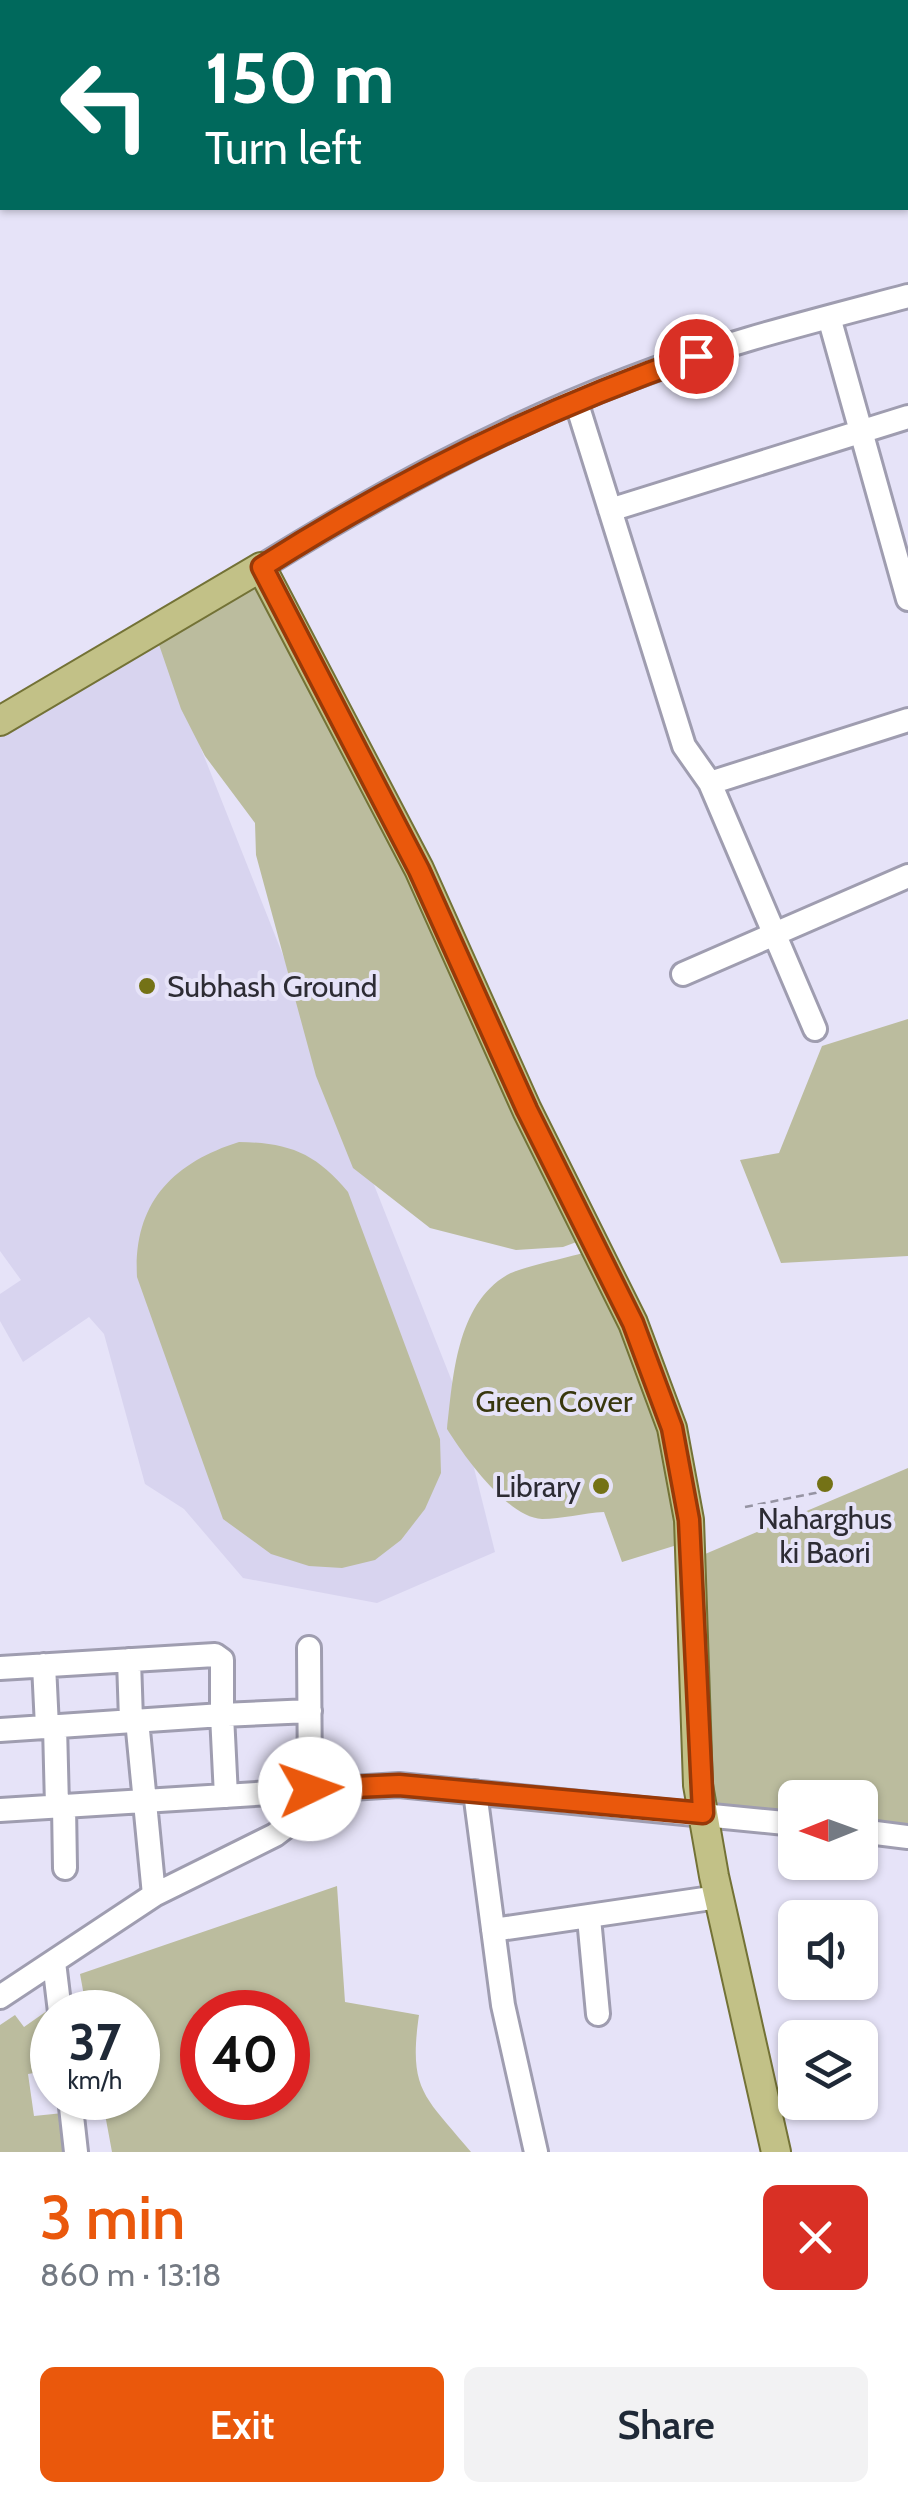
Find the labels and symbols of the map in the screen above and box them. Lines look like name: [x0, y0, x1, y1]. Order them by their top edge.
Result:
pin: [654, 314, 739, 399]
place label: Subhash Ground: [167, 968, 378, 1005]
marker: Subhash Ground: [136, 975, 158, 997]
park label: Green Cover: [476, 1383, 633, 1420]
place label: Library: [495, 1468, 581, 1505]
marker: Naharghus ki Baori: [814, 1473, 836, 1495]
marker: Library: [590, 1475, 612, 1497]
place label: Naharghus ki Baori: [758, 1500, 892, 1571]
position arrow: [258, 1737, 362, 1841]
north arrow: [778, 1780, 878, 1880]
speed limit sign: 40: [180, 1990, 310, 2120]

